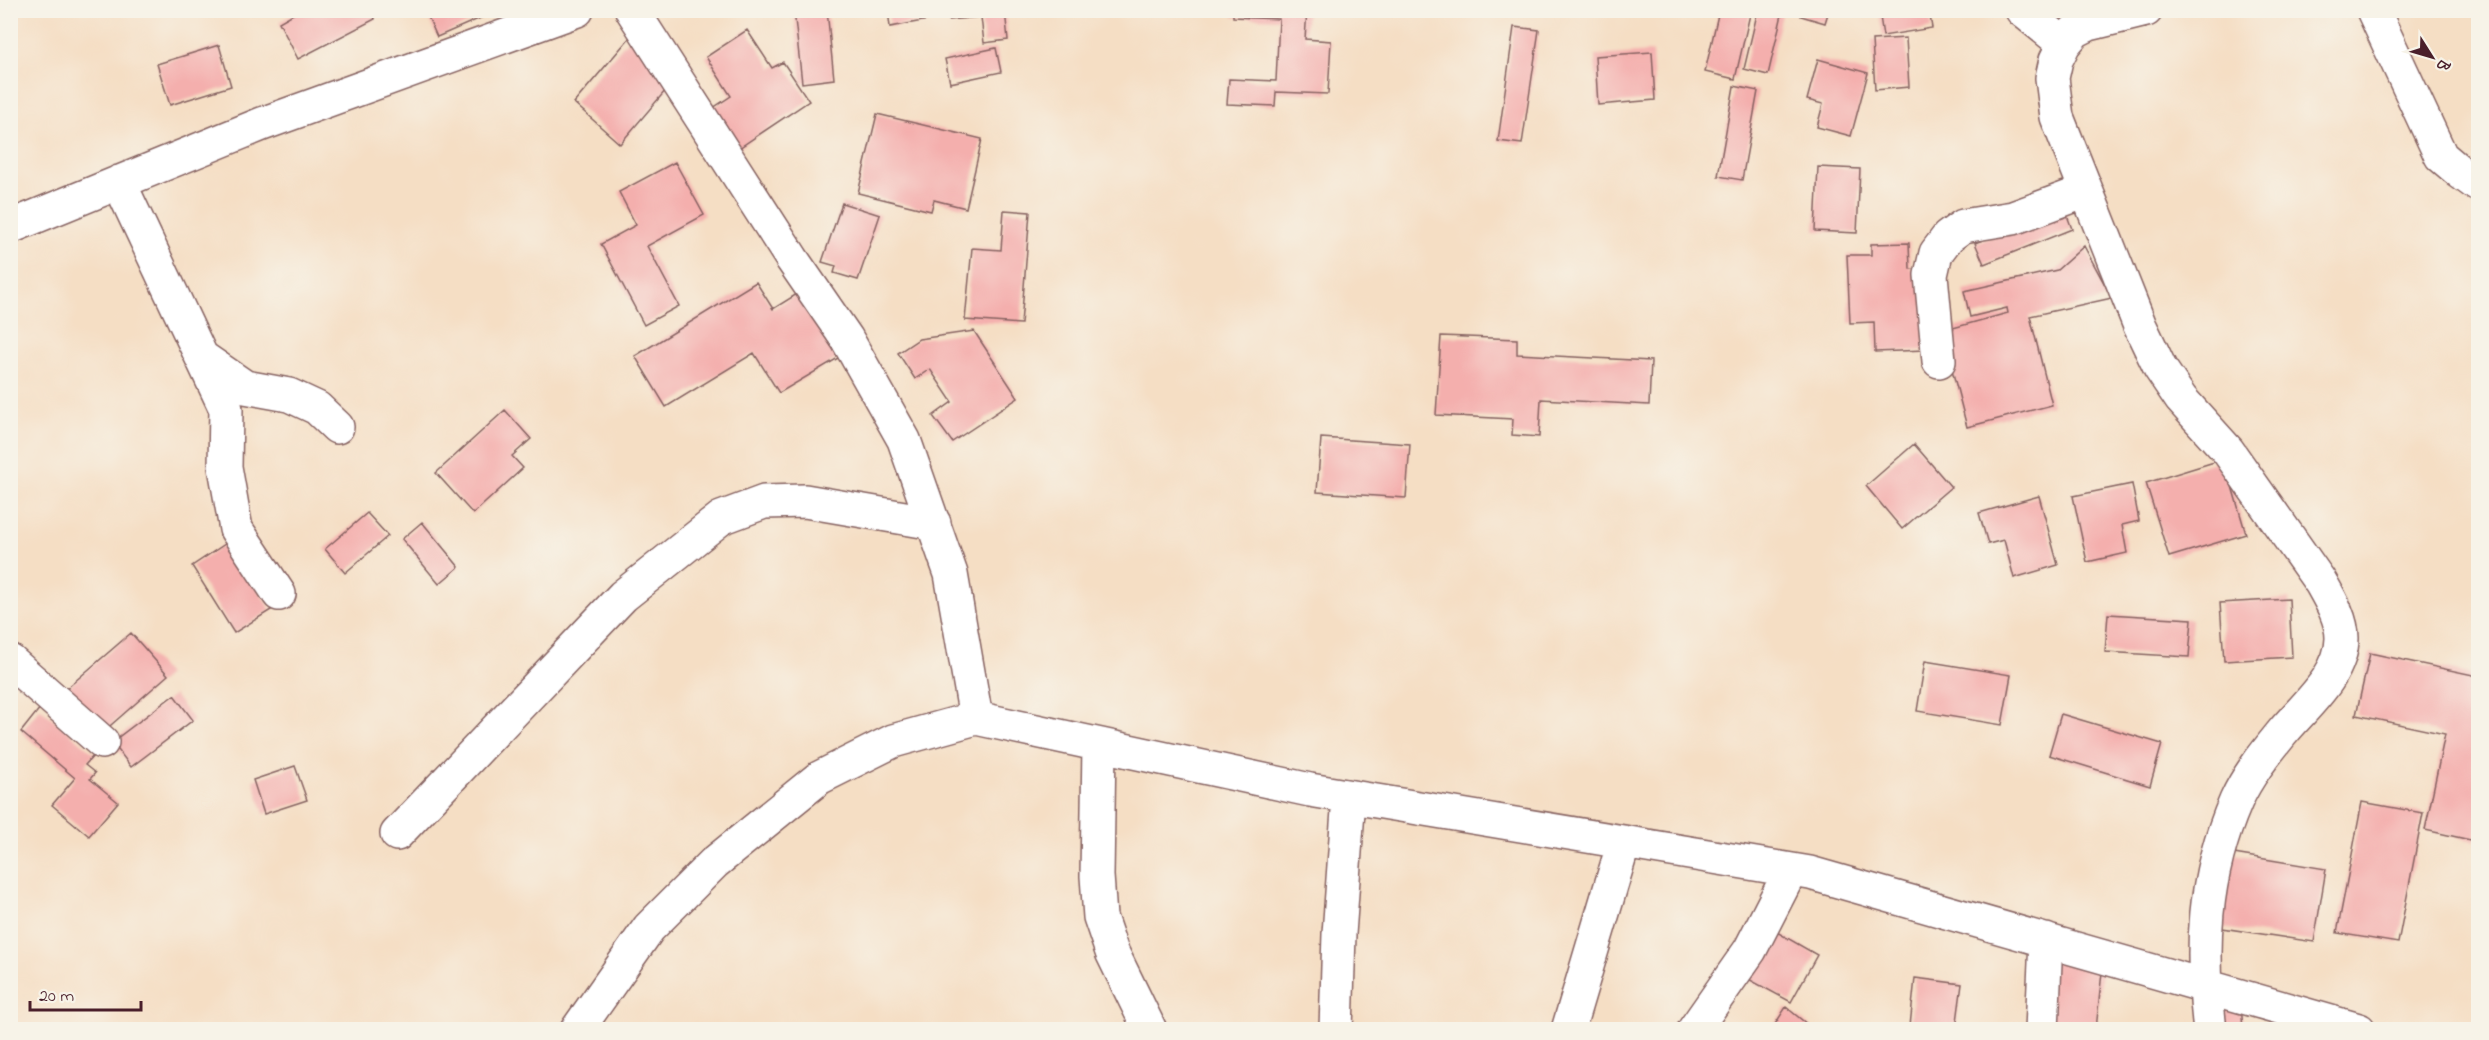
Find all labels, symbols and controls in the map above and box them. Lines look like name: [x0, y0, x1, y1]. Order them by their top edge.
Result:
north arrow: [2402, 27, 2462, 87]
text: B: [2429, 52, 2456, 77]
scale bar: [30, 974, 141, 1012]
text: 20 m: [39, 984, 74, 1010]

